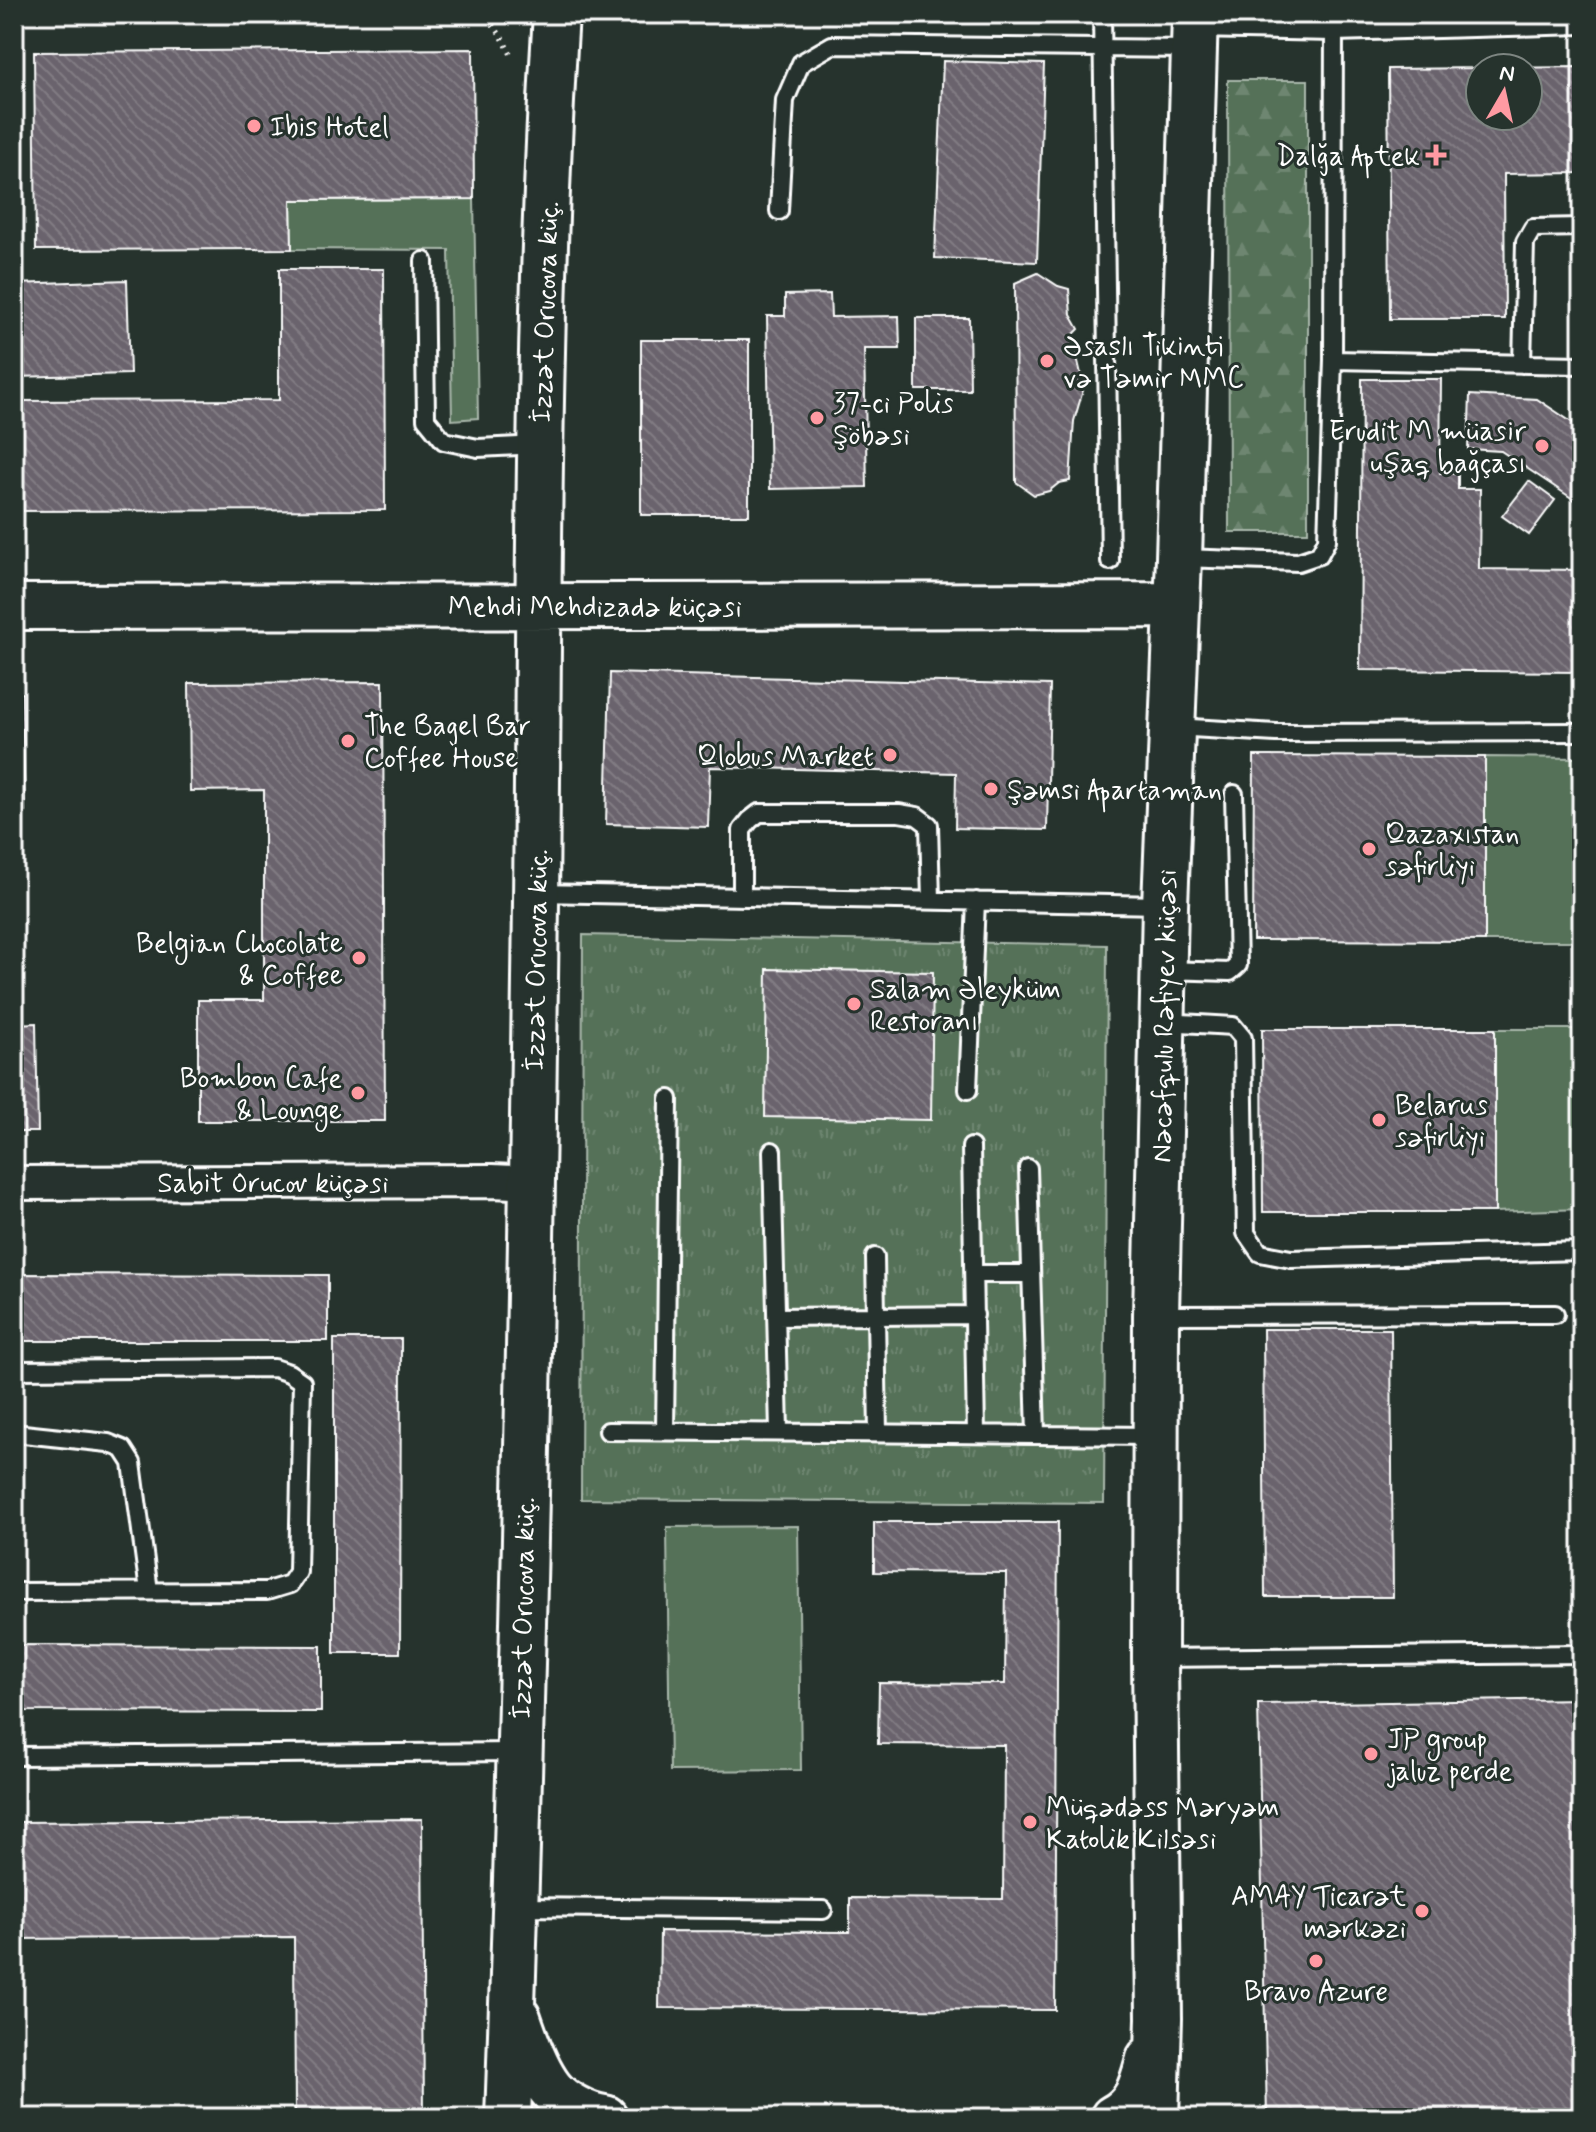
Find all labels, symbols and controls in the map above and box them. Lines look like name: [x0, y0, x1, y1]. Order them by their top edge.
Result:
north arrow: [1464, 52, 1544, 132]
text: N: [1497, 59, 1516, 89]
place label: Ibis Hotel: [270, 110, 389, 147]
marker: Ibis Hotel: [245, 117, 263, 135]
place label: Dalğa Aptek: [1276, 139, 1420, 179]
marker: Dalğa Aptek: [1427, 146, 1445, 164]
street label: İzzət Orucova küç.: [524, 201, 569, 424]
place label: Əsaslı Tikinti və Təmir MMC: [1063, 329, 1244, 398]
marker: Əsaslı Tikinti və Təmir MMC: [1038, 352, 1056, 370]
place label: 37-ci Polis Şöbəsi: [833, 386, 954, 455]
marker: 37-ci Polis Şöbəsi: [808, 409, 826, 427]
place label: Erudit M müasir uşaq bağçası: [1329, 414, 1526, 483]
marker: Erudit M müasir uşaq bağçası: [1533, 437, 1551, 455]
street label: Mehdi Mehdizadə küçəsi: [448, 590, 742, 627]
place label: The Bagel Bar Coffee House: [364, 709, 531, 778]
marker: The Bagel Bar Coffee House: [339, 732, 357, 750]
place label: Qlobus Market: [697, 739, 874, 776]
marker: Qlobus Market: [881, 746, 899, 764]
place label: Şəmsi Apartaman: [1007, 773, 1222, 813]
marker: Şəmsi Apartaman: [982, 780, 1000, 798]
place label: Qazaxıstan səfirliyi: [1385, 817, 1519, 886]
marker: Qazaxıstan səfirliyi: [1360, 840, 1378, 858]
street label: İzzət Orucova küç.: [517, 849, 558, 1071]
street label: Nəcəfqulu Rəfiyev küçəsi: [1144, 869, 1187, 1163]
place label: Belgian Chocolate & Coffee: [136, 926, 343, 995]
marker: Belgian Chocolate & Coffee: [350, 949, 368, 967]
place label: Salam Əleyküm Restoranı: [870, 972, 1061, 1041]
marker: Salam Əleyküm Restoranı: [845, 995, 863, 1013]
place label: Bombon Cafe & Lounge: [180, 1061, 342, 1132]
marker: Bombon Cafe & Lounge: [349, 1084, 367, 1102]
place label: Belarus səfirliyi: [1395, 1088, 1488, 1157]
marker: Belarus səfirliyi: [1370, 1111, 1388, 1129]
street label: Sabit Orucov küçəsi: [157, 1166, 389, 1203]
street label: İzzət Orucova küç.: [504, 1497, 545, 1719]
place label: JP group jaluz perde: [1386, 1722, 1512, 1791]
marker: JP group jaluz perde: [1362, 1745, 1380, 1763]
place label: Müqədəss Məryəm Katolik Kilsəsi: [1046, 1790, 1279, 1859]
marker: Müqədəss Məryəm Katolik Kilsəsi: [1021, 1813, 1039, 1831]
place label: AMAY Ticarət mərkəzi: [1231, 1879, 1407, 1948]
marker: AMAY Ticarət mərkəzi: [1413, 1902, 1431, 1920]
marker: Bravo Azure: [1307, 1952, 1325, 1970]
place label: Bravo Azure: [1244, 1974, 1388, 2011]

